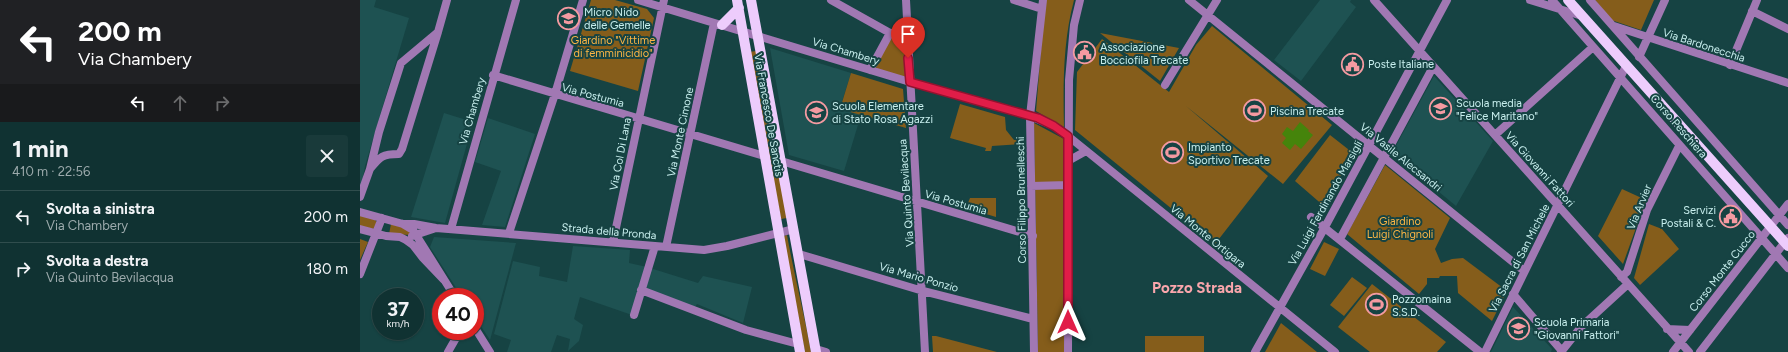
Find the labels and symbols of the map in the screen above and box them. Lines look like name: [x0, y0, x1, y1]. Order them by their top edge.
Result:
school or university icon: Micro Nido delle Gemelle: [556, 5, 582, 31]
place label: Micro Nido delle Gemelle: [584, 6, 651, 32]
pin: [891, 17, 925, 58]
street label: Via Bardonecchia: [1661, 26, 1747, 65]
park label: Giardino "Vittime di femminicidio": [571, 34, 655, 60]
street label: Via Chambery: [811, 35, 881, 68]
public building icon: Associazione Bocciofila Trecate: [1072, 40, 1098, 66]
place label: Associazione Bocciofila Trecate: [1100, 41, 1188, 67]
public building icon: Poste Italiane: [1339, 51, 1365, 77]
street label: Via Francesco De Sanctis: [751, 53, 786, 178]
place label: Poste Italiane: [1368, 58, 1434, 71]
street label: Via Chambery: [457, 76, 488, 146]
street label: Via Postumia: [560, 81, 626, 110]
street label: Via Monte Cimone: [665, 86, 696, 178]
street label: Corso Peschiera: [1648, 92, 1710, 161]
school or university icon: Scuola media "Felice Maritano": [1427, 96, 1453, 122]
place label: Scuola media "Felice Maritano": [1456, 97, 1538, 123]
sports icon: Piscina Trecate: [1241, 98, 1267, 124]
school or university icon: Scuola Elementare di Stato Rosa Agazzi: [803, 99, 829, 125]
place label: Scuola Elementare di Stato Rosa Agazzi: [832, 100, 933, 126]
place label: Piscina Trecate: [1270, 105, 1344, 118]
street label: Via Col Di Lana: [607, 117, 634, 192]
street label: Via Vasile Alecsandri: [1357, 120, 1444, 194]
street label: Via Giovanni Fattori: [1502, 129, 1577, 210]
street label: Corso Filippo Brunelleschi: [1014, 136, 1029, 264]
street label: Via Quinto Bevilacqua: [896, 139, 917, 247]
street label: Via Luigi Ferdinando Marsigli: [1286, 139, 1365, 268]
sports icon: Impianto Sportivo Trecate: [1159, 140, 1185, 166]
place label: Impianto Sportivo Trecate: [1188, 141, 1270, 167]
street label: Via Arvier: [1625, 182, 1655, 232]
street label: Via Postumia: [923, 187, 988, 218]
street label: Via Monte Ortigara: [1167, 202, 1248, 271]
street label: Via Sacra di San Michele: [1486, 202, 1553, 315]
public building icon: Servizi Postali & C.: [1718, 203, 1744, 229]
place label: Servizi Postali & C.: [1661, 204, 1716, 230]
park label: Giardino Luigi Chignoli: [1367, 215, 1433, 241]
street label: Strada della Pronda: [561, 221, 657, 242]
street label: Corso Monte Cucco: [1687, 228, 1758, 314]
street label: Via Mario Ponzio: [878, 260, 960, 295]
district label: Pozzo Strada: [1152, 279, 1242, 297]
speed limit sign: 40: [432, 288, 484, 340]
sports icon: Pozzomaina S.S.D.: [1364, 292, 1390, 318]
place label: Pozzomaina S.S.D.: [1392, 293, 1451, 319]
position arrow: [1047, 301, 1089, 343]
school or university icon: Scuola Primaria "Giovanni Fattori": [1505, 315, 1531, 341]
place label: Scuola Primaria "Giovanni Fattori": [1534, 316, 1619, 342]

